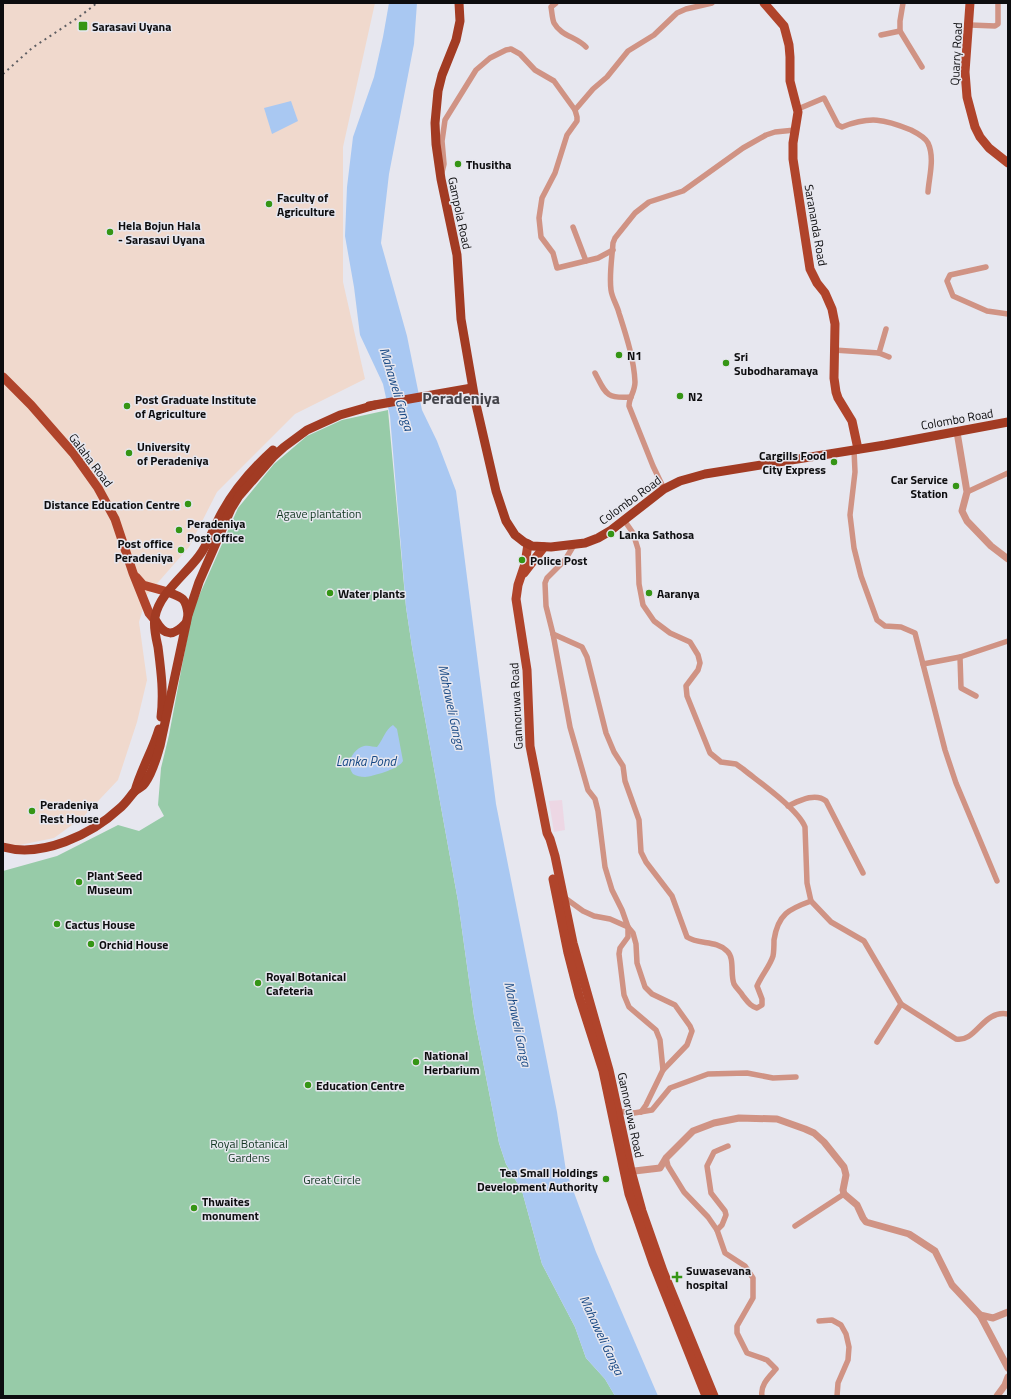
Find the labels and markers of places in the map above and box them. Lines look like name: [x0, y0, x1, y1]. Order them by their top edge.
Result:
place label: Sarasavi Uyana: [92, 17, 171, 36]
marker: Sarasavi Uyana: [77, 20, 89, 32]
place label: Thusitha: [466, 155, 511, 174]
marker: Thusitha: [453, 159, 463, 169]
place label: Faculty of Agriculture: [277, 188, 335, 221]
marker: Faculty of Agriculture: [264, 199, 274, 209]
place label: Hela Bojun Hala - Sarasavi Uyana: [118, 216, 205, 249]
marker: Hela Bojun Hala - Sarasavi Uyana: [105, 227, 115, 237]
place label: N1: [627, 346, 642, 365]
place label: Sri Subodharamaya: [734, 347, 818, 380]
marker: N1: [614, 350, 624, 360]
marker: Sri Subodharamaya: [721, 358, 731, 368]
place label: N2: [688, 387, 703, 406]
place label: Post Graduate Institute of Agriculture: [135, 390, 256, 423]
marker: N2: [675, 391, 685, 401]
marker: Post Graduate Institute of Agriculture: [122, 401, 132, 411]
place label: University of Peradeniya: [137, 437, 209, 470]
place label: Cargills Food City Express: [759, 446, 826, 479]
marker: University of Peradeniya: [124, 448, 134, 458]
marker: Cargills Food City Express: [829, 457, 839, 467]
place label: Car Service Station: [891, 470, 948, 503]
marker: Car Service Station: [951, 481, 961, 491]
place label: Distance Education Centre: [44, 495, 180, 514]
marker: Distance Education Centre: [183, 499, 193, 509]
place label: Peradeniya Post Office: [187, 514, 245, 547]
marker: Peradeniya Post Office: [174, 525, 184, 535]
place label: Lanka Sathosa: [619, 525, 694, 544]
marker: Lanka Sathosa: [606, 529, 616, 539]
place label: Post office Peradeniya: [115, 534, 173, 567]
marker: Post office Peradeniya: [176, 545, 186, 555]
place label: Police Post: [530, 551, 588, 570]
marker: Police Post: [517, 555, 527, 565]
place label: Water plants: [338, 584, 406, 603]
place label: Aaranya: [657, 584, 700, 603]
marker: Water plants: [325, 588, 335, 598]
marker: Aaranya: [644, 588, 654, 598]
place label: Peradeniya Rest House: [40, 795, 99, 828]
marker: Peradeniya Rest House: [27, 806, 37, 816]
place label: Plant Seed Museum: [87, 866, 142, 899]
marker: Plant Seed Museum: [74, 877, 84, 887]
place label: Cactus House: [65, 915, 135, 934]
marker: Cactus House: [52, 919, 62, 929]
place label: Orchid House: [99, 935, 168, 954]
marker: Orchid House: [86, 939, 96, 949]
place label: Royal Botanical Cafeteria: [266, 967, 346, 1000]
marker: Royal Botanical Cafeteria: [253, 978, 263, 988]
place label: National Herbarium: [424, 1046, 480, 1079]
marker: National Herbarium: [411, 1057, 421, 1067]
place label: Education Centre: [316, 1076, 405, 1095]
marker: Education Centre: [303, 1080, 313, 1090]
place label: Tea Small Holdings Development Authority: [477, 1163, 598, 1196]
marker: Tea Small Holdings Development Authority: [601, 1174, 611, 1184]
place label: Thwaites monument: [202, 1192, 260, 1225]
marker: Thwaites monument: [189, 1203, 199, 1213]
place label: Suwasevana hospital: [686, 1261, 751, 1294]
marker: Suwasevana hospital: [671, 1271, 683, 1283]

